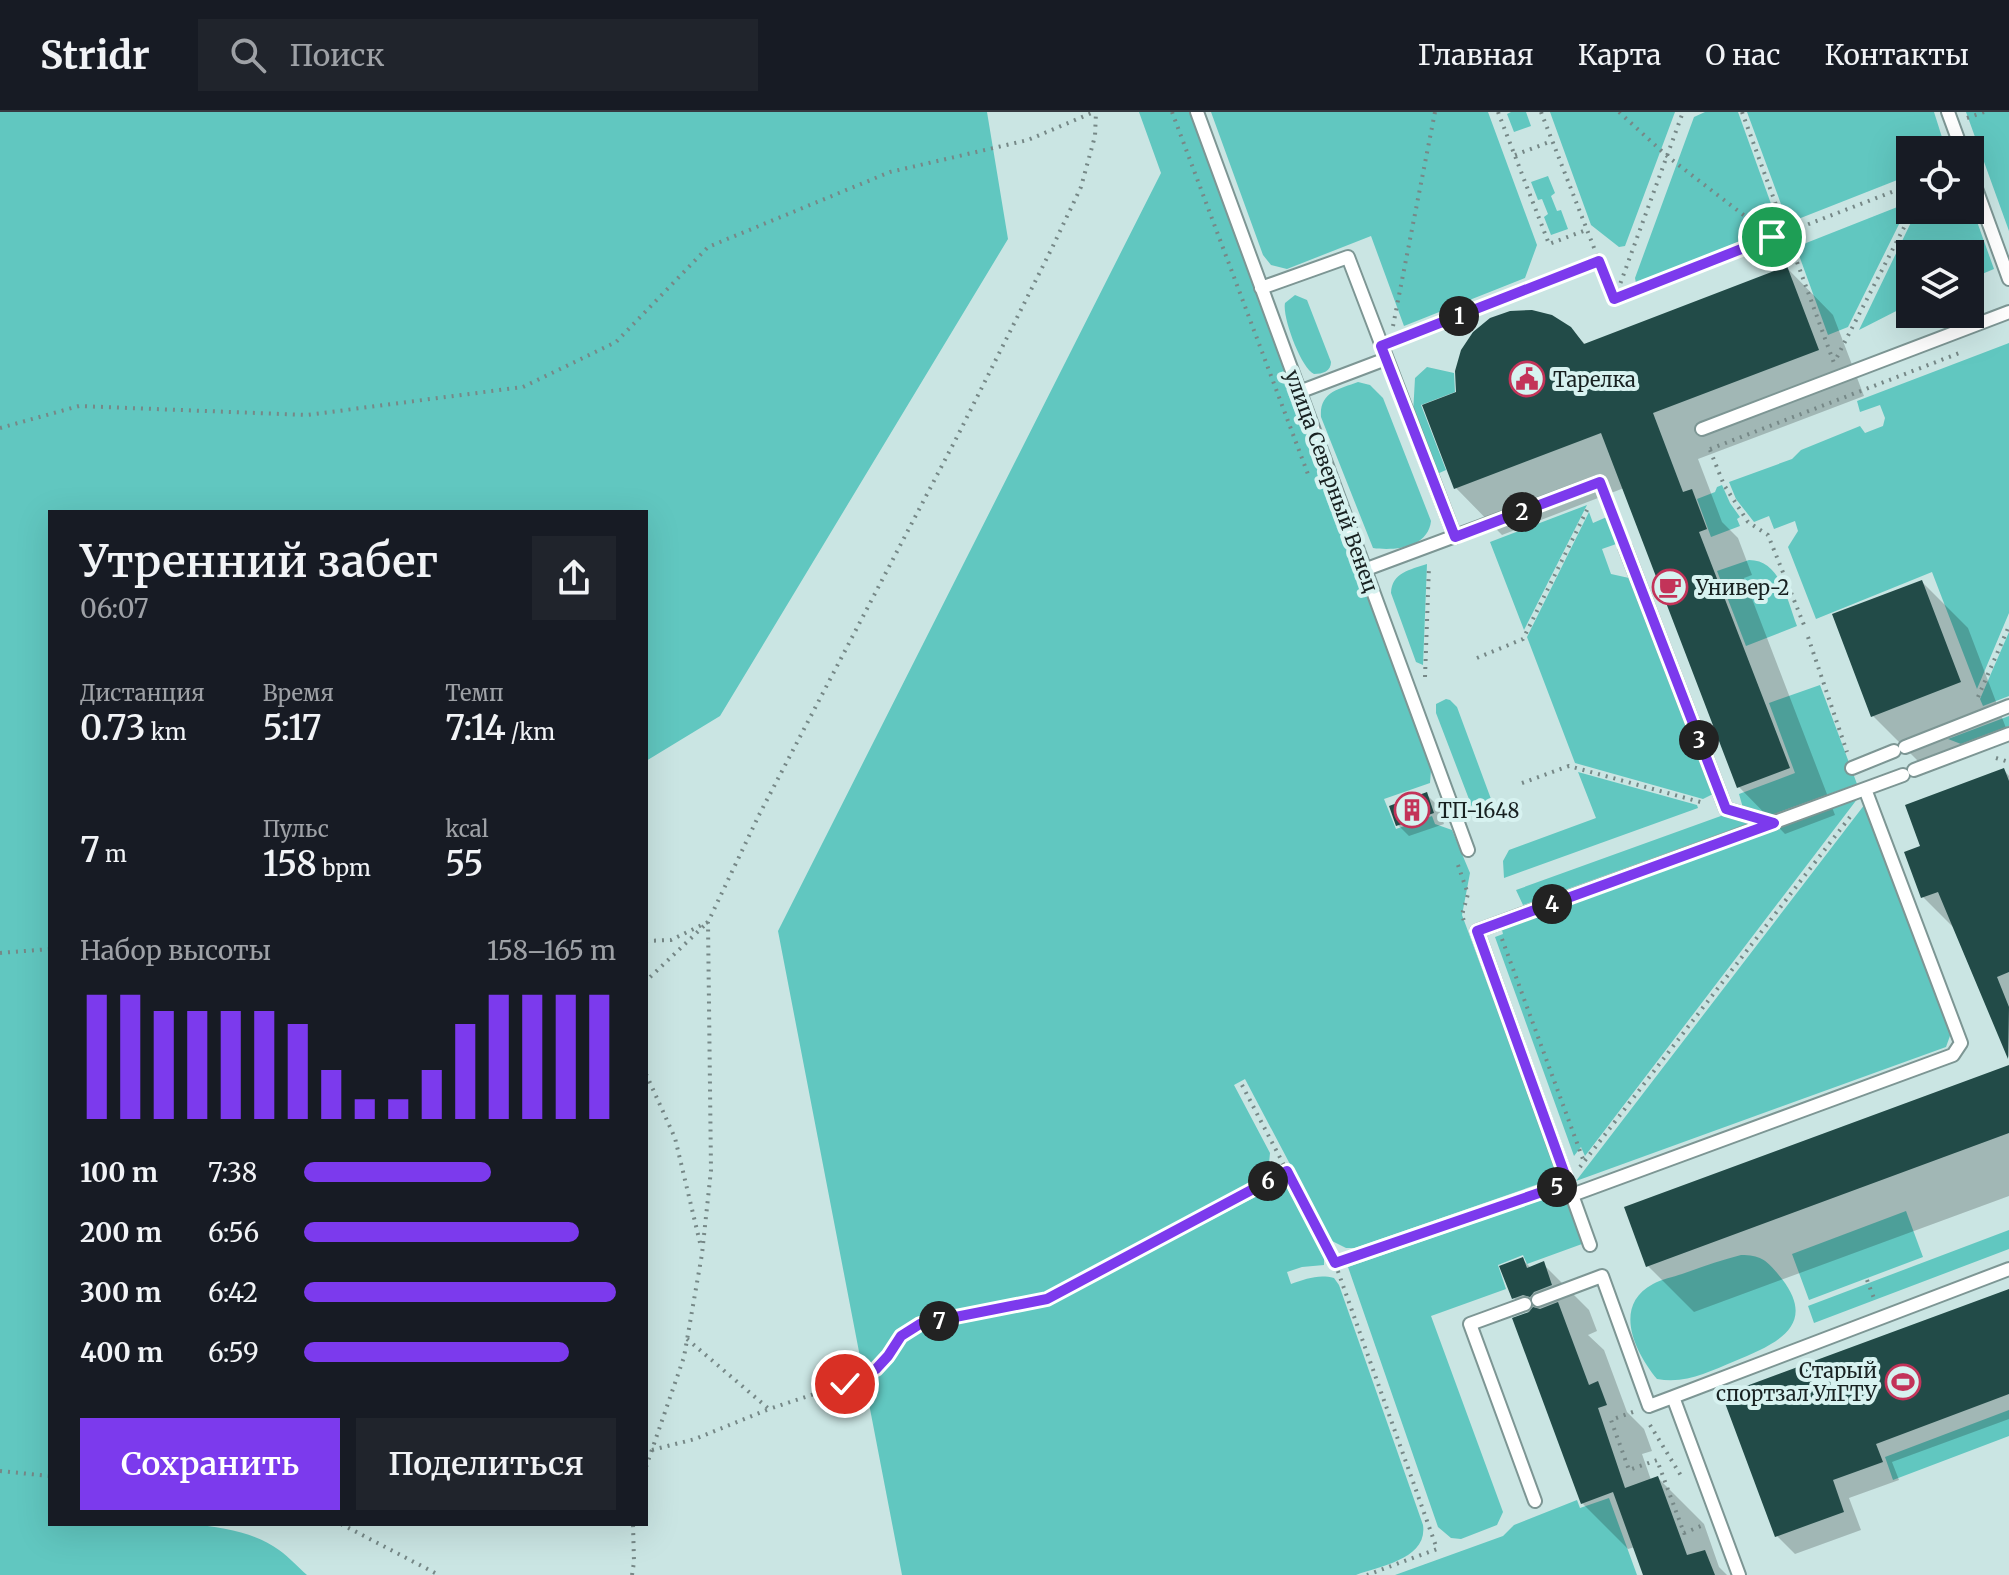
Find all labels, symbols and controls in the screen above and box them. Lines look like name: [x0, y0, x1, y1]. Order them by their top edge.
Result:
search box: [198, 19, 758, 91]
text: Stridr: [40, 32, 150, 79]
icon: search: [226, 33, 270, 77]
text: Поиск: [290, 36, 384, 74]
text: Главная: [1418, 37, 1534, 73]
text: Карта: [1578, 37, 1661, 73]
text: О нас: [1705, 37, 1780, 73]
text: Контакты: [1824, 37, 1969, 73]
map controls: [1896, 136, 1984, 328]
button: locate: [1896, 136, 1984, 224]
pin: [1738, 203, 1806, 271]
icon: arrive: [1750, 215, 1794, 259]
button: layers: [1896, 240, 1984, 328]
pin: 1: [1439, 296, 1479, 336]
text: 1: [1454, 302, 1464, 330]
public building icon: Тарелка: [1508, 360, 1546, 398]
street label: улица Северный Венец: [1280, 366, 1384, 596]
place label: Тарелка: [1553, 367, 1636, 392]
pin: 2: [1502, 492, 1542, 532]
text: 2: [1516, 498, 1528, 526]
text: Утренний забег: [80, 534, 438, 589]
button: share: [532, 536, 616, 620]
cafe icon: Универ-2: [1651, 568, 1689, 606]
place label: Универ-2: [1695, 575, 1789, 600]
text: 06:07: [80, 592, 149, 625]
text: Дистанция: [80, 679, 205, 707]
text: Время: [263, 679, 334, 707]
text: Темп: [445, 679, 504, 707]
text: 0.73: [80, 707, 145, 749]
text: 5:17: [263, 707, 322, 749]
text: 7:14: [445, 707, 506, 749]
text: km: [145, 718, 187, 746]
text: /km: [506, 718, 555, 746]
pin: 3: [1679, 720, 1719, 760]
text: 3: [1693, 726, 1705, 754]
building icon: ТП-1648: [1393, 791, 1431, 829]
place label: ТП-1648: [1438, 798, 1519, 823]
text: Пульс: [263, 815, 329, 843]
text: kcal: [445, 815, 489, 843]
text: 7: [80, 829, 100, 871]
text: m: [100, 840, 127, 868]
text: 158: [263, 843, 317, 885]
text: 55: [445, 843, 483, 885]
text: bpm: [317, 854, 371, 882]
pin: 4: [1532, 884, 1572, 924]
text: 4: [1545, 890, 1559, 918]
text: Набор высоты: [80, 934, 271, 967]
text: 158–165 m: [487, 934, 616, 967]
text: 100 m: [80, 1156, 158, 1189]
text: 7:38: [208, 1156, 257, 1189]
pin: 6: [1248, 1161, 1288, 1201]
text: 6: [1261, 1167, 1275, 1195]
pin: 5: [1537, 1167, 1577, 1207]
text: 5: [1551, 1173, 1563, 1201]
text: 200 m: [80, 1216, 162, 1249]
text: 6:56: [208, 1216, 259, 1249]
text: 300 m: [80, 1276, 161, 1309]
text: 6:42: [208, 1276, 258, 1309]
pin: 7: [919, 1301, 959, 1341]
text: 7: [932, 1307, 946, 1335]
text: 400 m: [80, 1336, 163, 1369]
text: 6:59: [208, 1336, 259, 1369]
pin: [811, 1350, 879, 1418]
place label: Старый спортзал УлГТУ: [1716, 1358, 1877, 1406]
icon: check: [823, 1362, 867, 1406]
sports icon: Старый спортзал УлГТУ: [1884, 1363, 1922, 1401]
button: Сохранить: [80, 1418, 340, 1510]
button: Поделиться: [356, 1418, 616, 1510]

